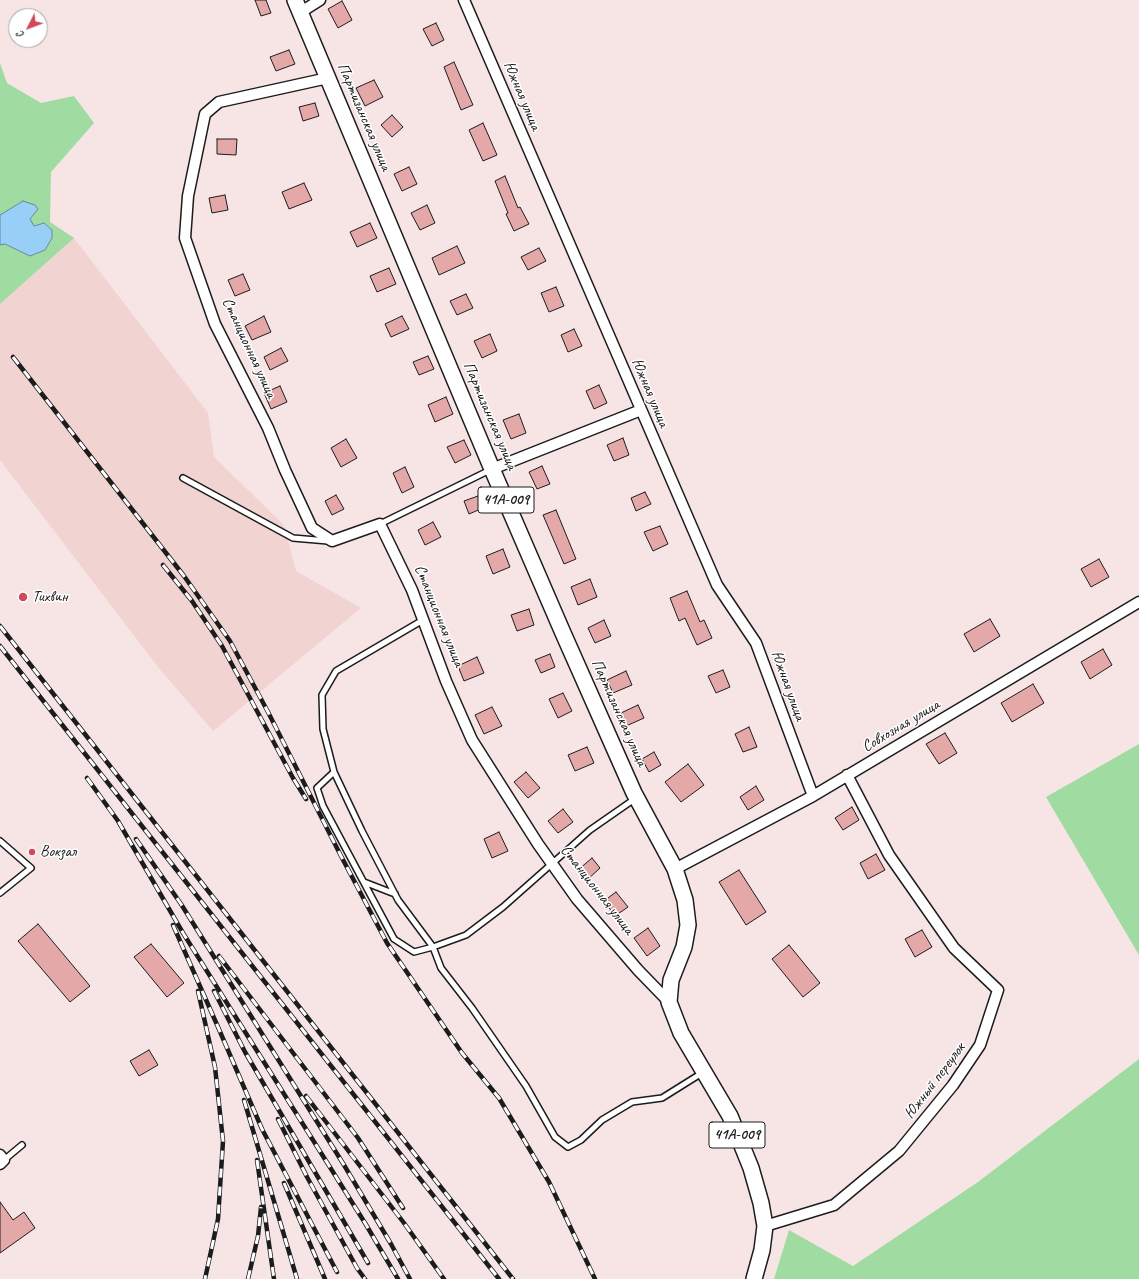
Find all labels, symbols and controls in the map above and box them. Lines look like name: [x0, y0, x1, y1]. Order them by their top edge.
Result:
north arrow: [8, 8, 48, 48]
text: С: [13, 29, 27, 42]
street label: Южная улица: [499, 59, 545, 133]
street label: Партизанская улица: [333, 60, 395, 174]
street label: Станционная улица: [217, 295, 281, 401]
street label: Южная улица: [627, 356, 673, 430]
street label: Партизанская улица: [459, 359, 521, 473]
road number: 41А-009: [478, 487, 534, 513]
street label: Станционная улица: [410, 562, 468, 670]
place label: Тихвин: [32, 587, 68, 607]
marker: Тихвин: [17, 591, 29, 603]
street label: Южная улица: [766, 648, 810, 724]
street label: Партизанская улица: [587, 656, 651, 770]
street label: Совхозная улица: [859, 695, 943, 757]
street label: Станционная улица: [556, 841, 638, 939]
place label: Вокзал: [40, 842, 76, 862]
marker: Вокзал: [27, 847, 37, 857]
street label: Южный переулок: [900, 1039, 970, 1123]
road number: 41А-009: [709, 1122, 765, 1148]

